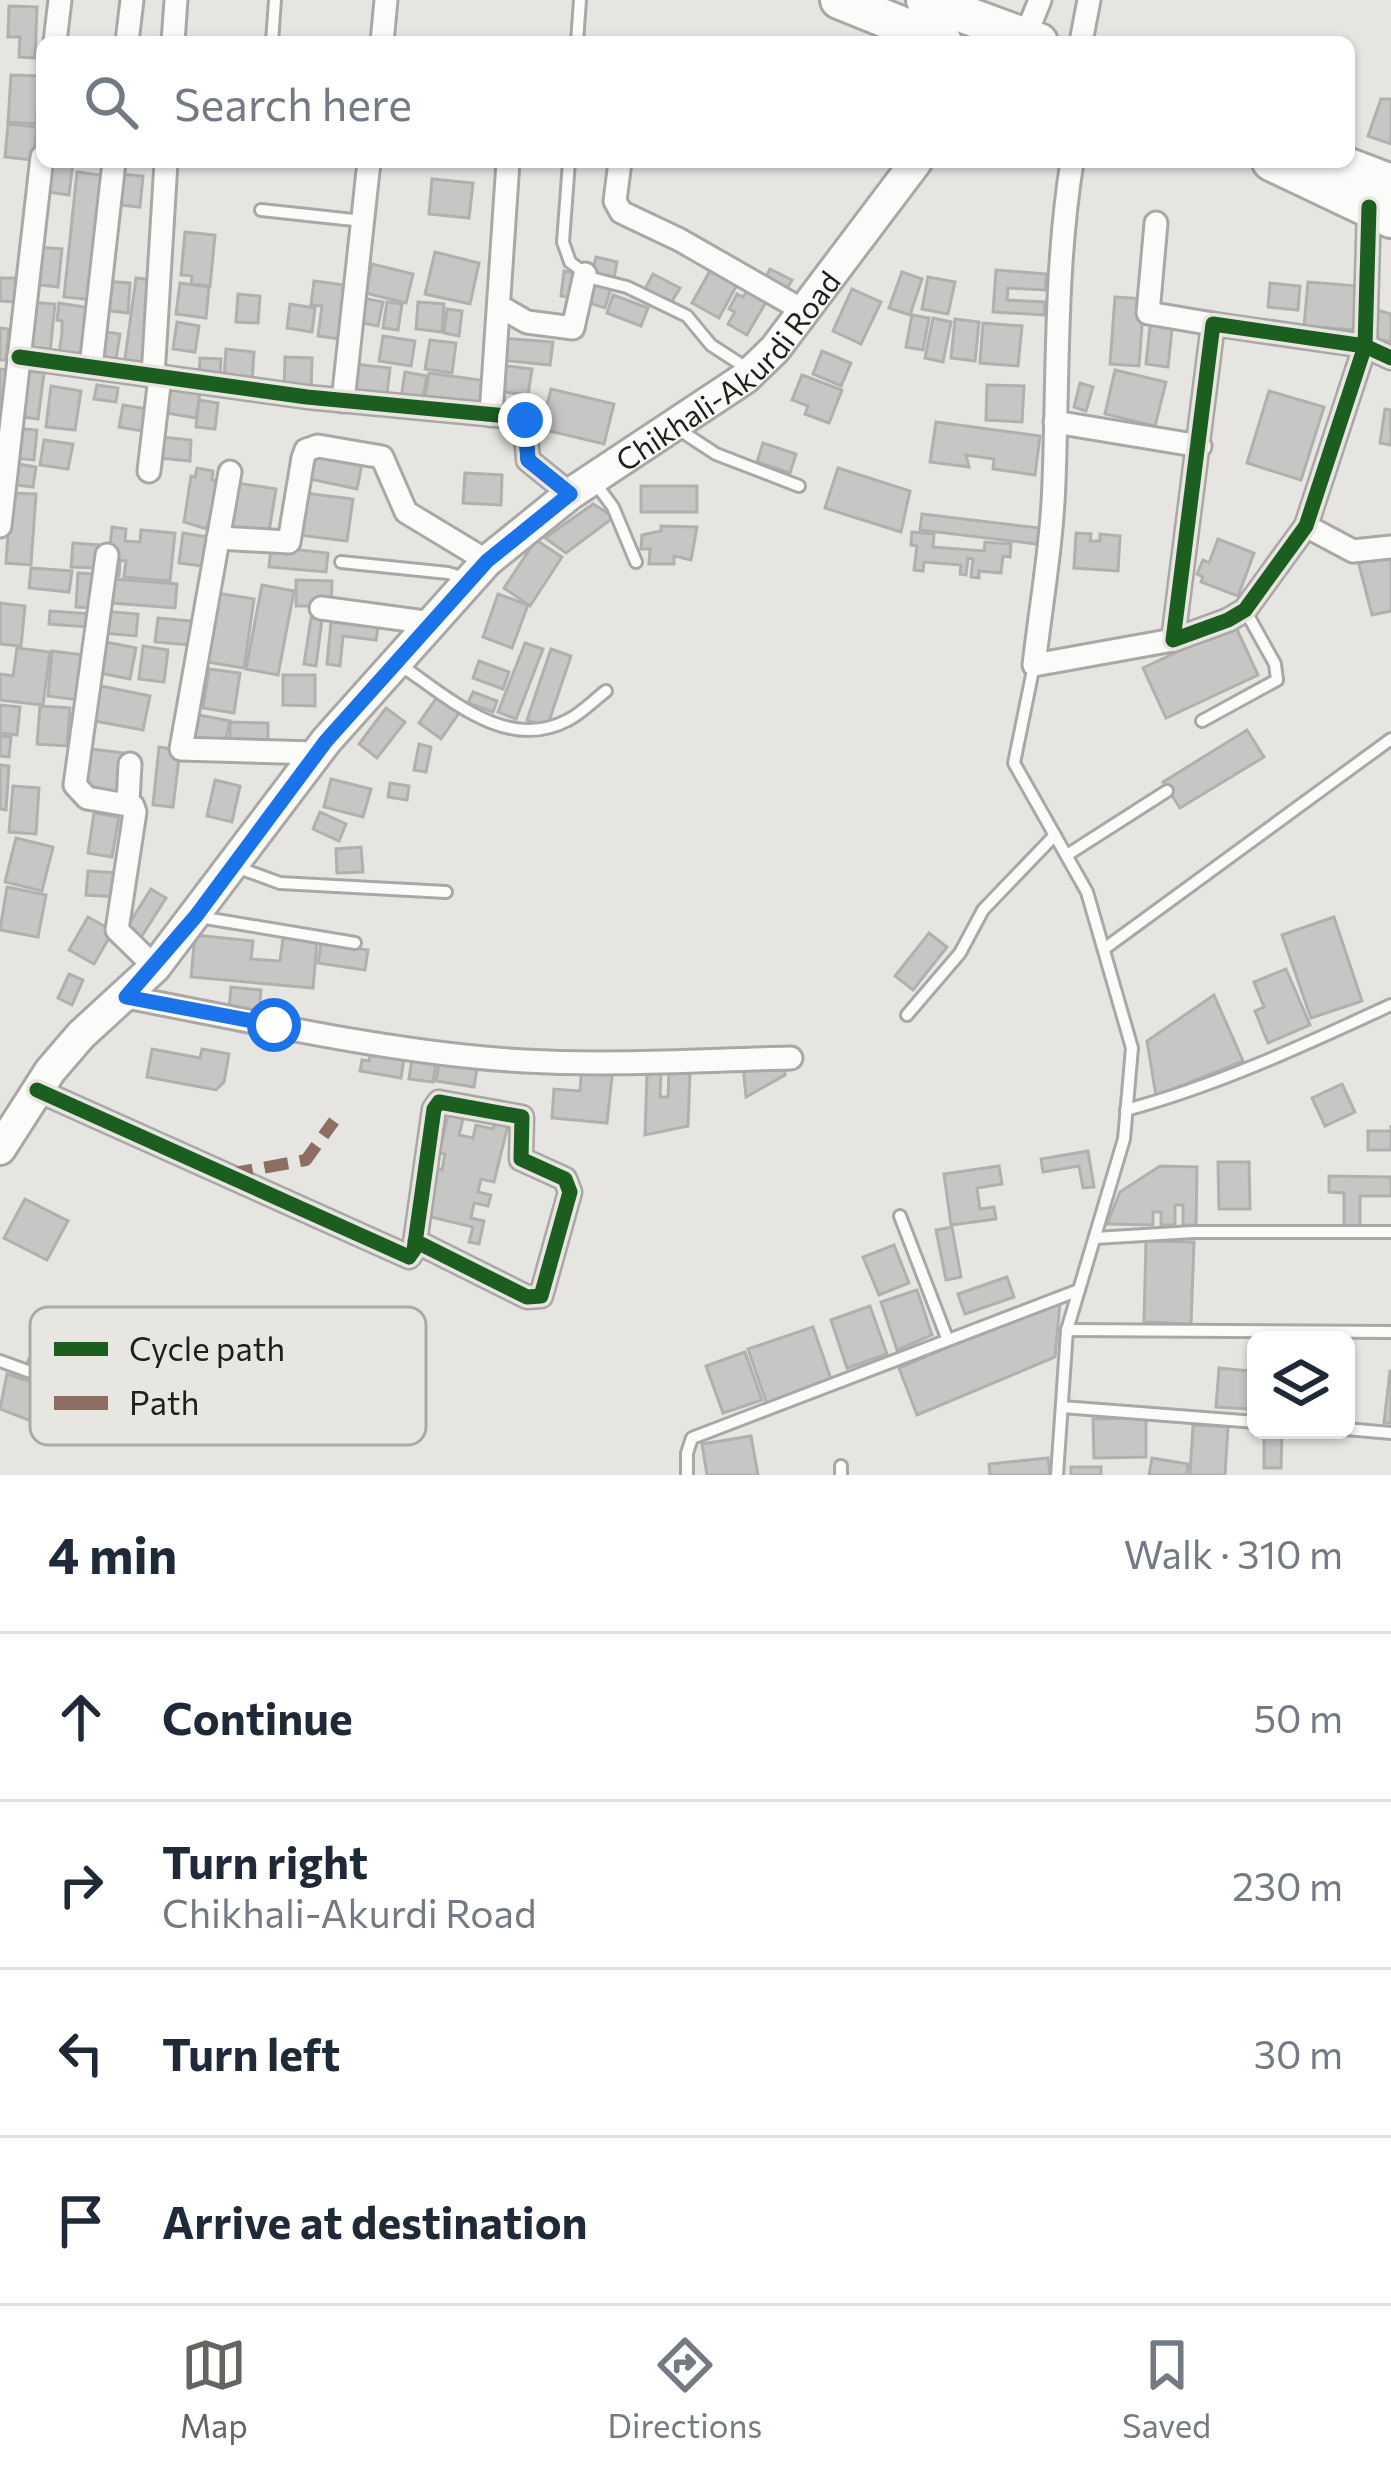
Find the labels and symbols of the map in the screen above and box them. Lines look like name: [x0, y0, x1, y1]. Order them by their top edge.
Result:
street label: Chikhali-Akurdi Road: [608, 263, 846, 478]
route end: [498, 393, 552, 447]
route start: [247, 998, 301, 1052]
legend: [30, 1307, 426, 1445]
text: Cycle path: [129, 1327, 285, 1368]
text: Path: [129, 1381, 199, 1422]

